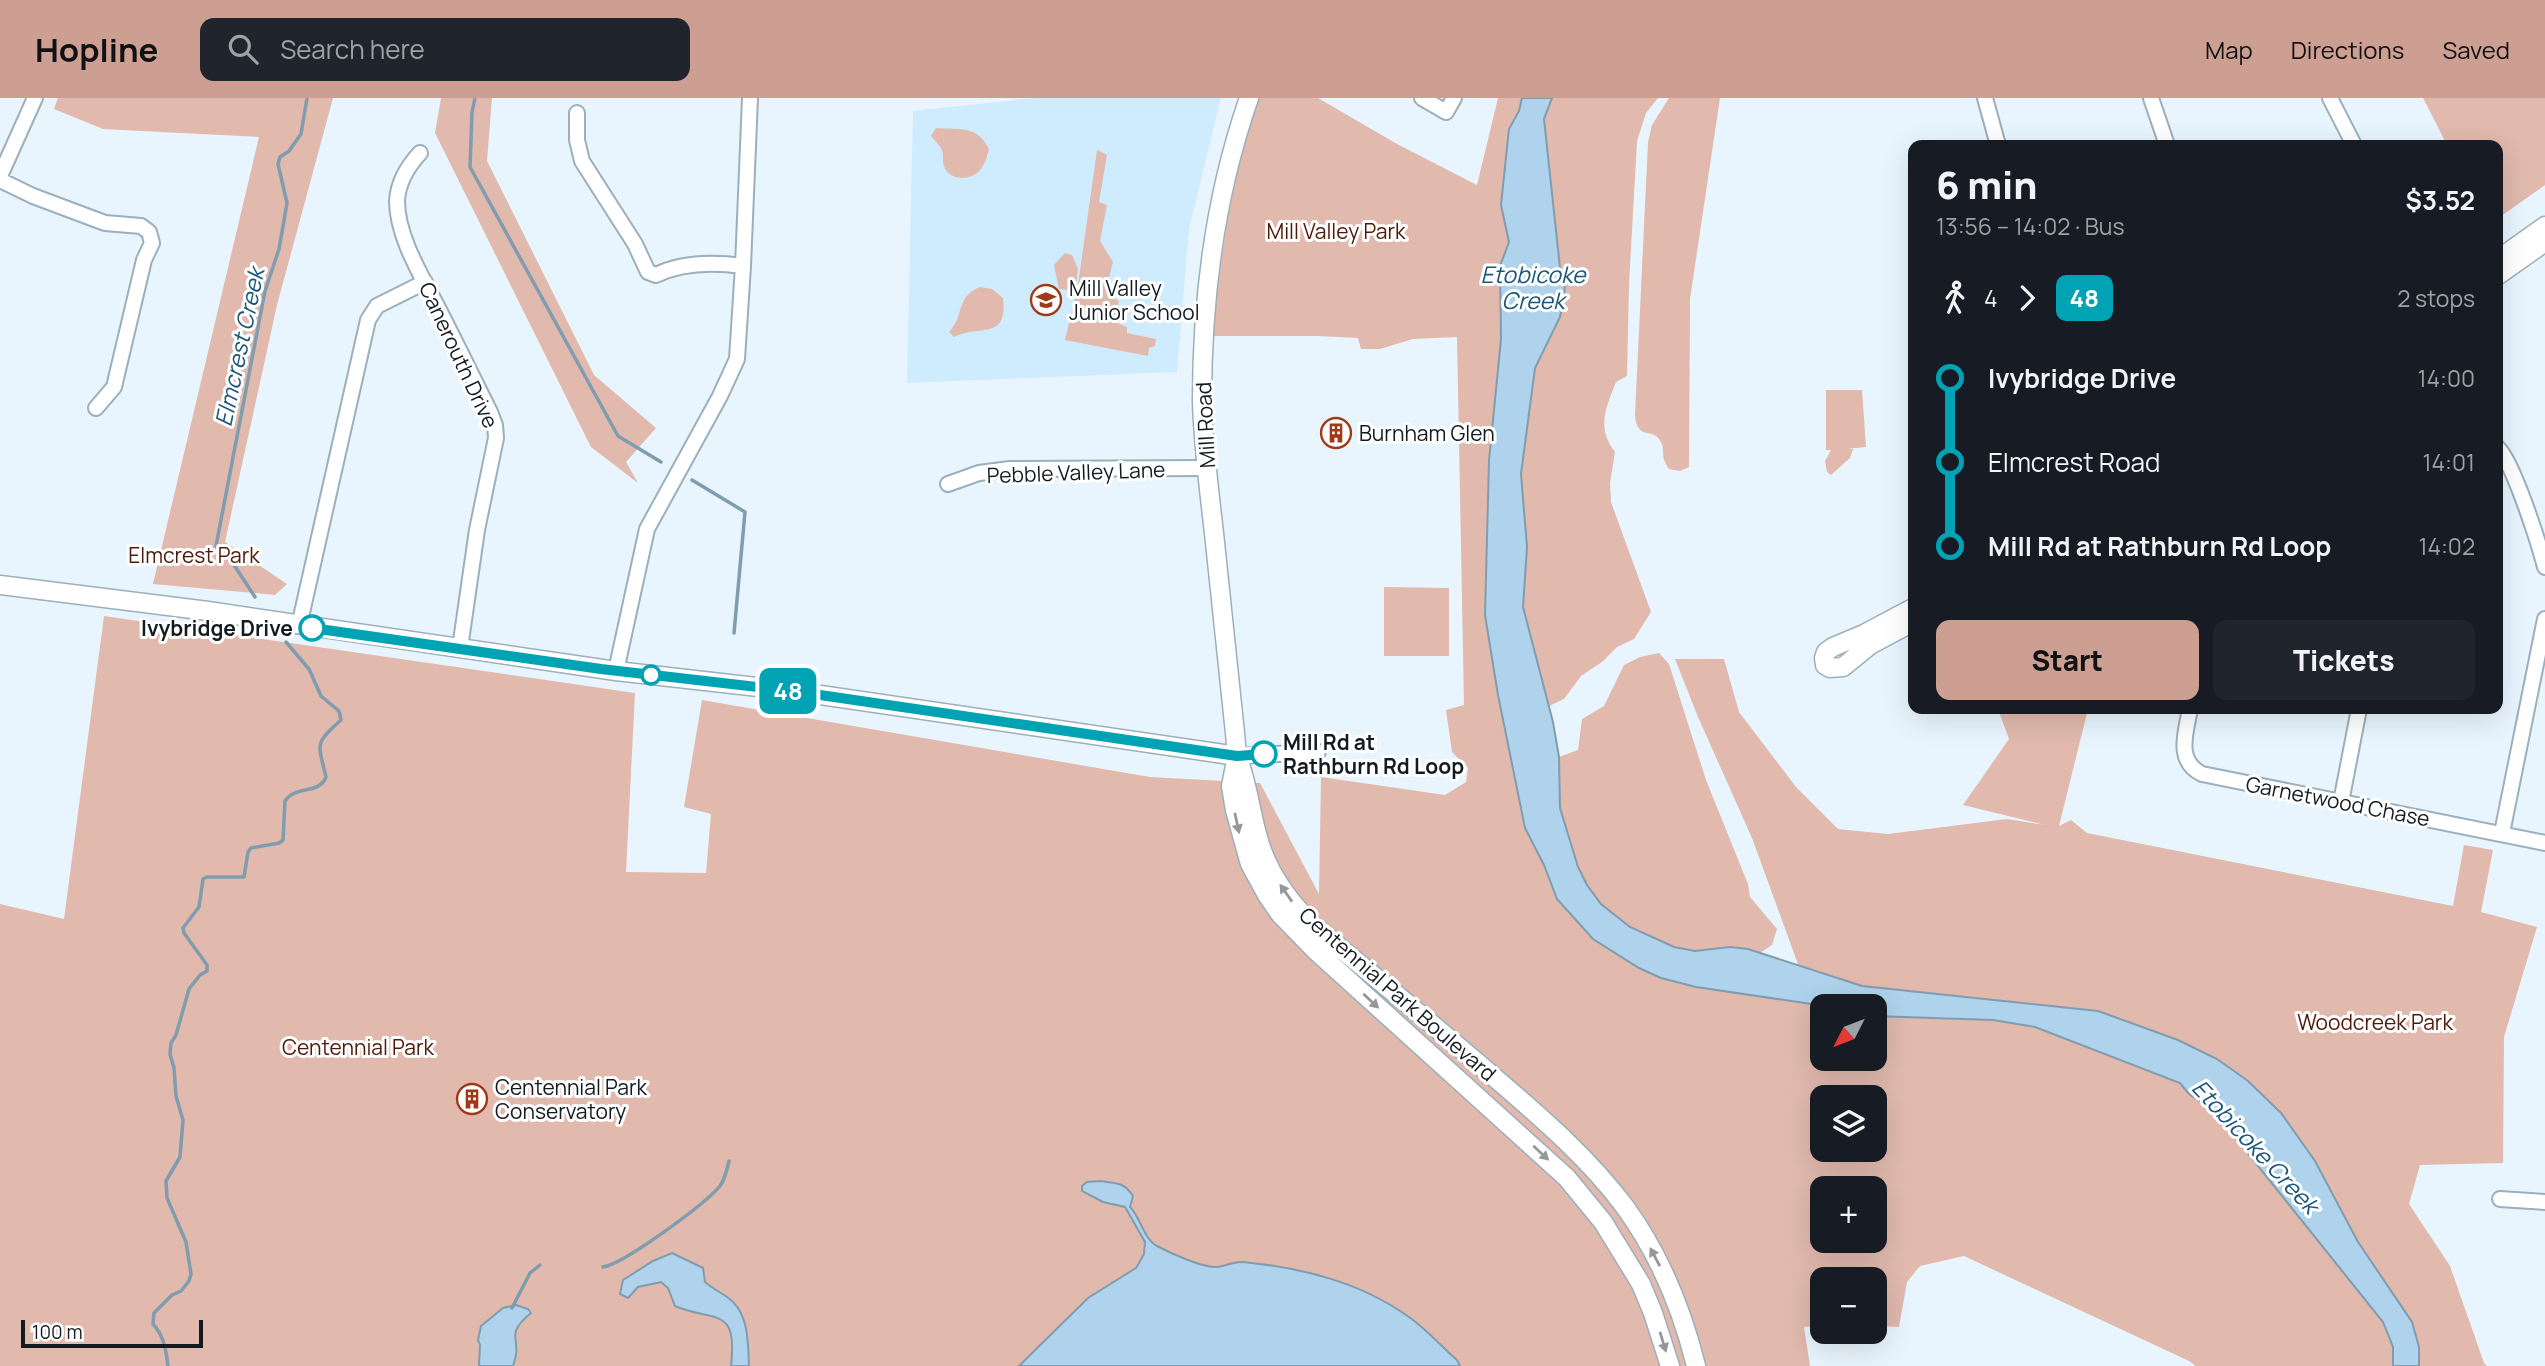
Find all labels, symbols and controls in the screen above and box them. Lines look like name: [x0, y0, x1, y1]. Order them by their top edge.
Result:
search box: [200, 18, 690, 81]
text: Hopline: [35, 27, 158, 72]
icon: search: [224, 30, 262, 68]
text: Search here: [280, 31, 425, 67]
text: Map: [2205, 33, 2253, 66]
text: Directions: [2291, 33, 2404, 66]
text: Saved: [2442, 33, 2510, 66]
text: 6 min: [1936, 158, 2037, 210]
text: $3.52: [2406, 182, 2475, 218]
text: 13:56 – 14:02 · Bus: [1936, 210, 2125, 242]
park label: Mill Valley Park: [1267, 217, 1406, 245]
water label: Etobicoke Creek: [1480, 258, 1587, 316]
water label: Elmcrest Creek: [207, 261, 272, 429]
place label: Mill Valley Junior School: [1069, 274, 1200, 326]
street label: Canerouth Drive: [413, 278, 505, 432]
icon: walk: [1936, 279, 1974, 317]
icon: forward: [2008, 279, 2046, 317]
text: 48: [2070, 281, 2099, 314]
text: 4: [1984, 282, 1998, 314]
text: 2 stops: [2397, 282, 2475, 314]
school or university icon: Mill Valley Junior School: [1029, 283, 1063, 317]
text: Ivybridge Drive: [1988, 360, 2176, 396]
text: 14:00: [2418, 362, 2475, 394]
street label: Mill Road: [1189, 381, 1221, 469]
building icon: Burnham Glen: [1319, 416, 1353, 450]
place label: Burnham Glen: [1359, 419, 1495, 447]
text: Elmcrest Road: [1988, 444, 2160, 480]
text: 14:01: [2423, 446, 2475, 478]
street label: Pebble Valley Lane: [986, 455, 1166, 489]
text: Mill Rd at Rathburn Rd Loop: [1988, 528, 2331, 564]
text: 14:02: [2418, 530, 2475, 562]
park label: Elmcrest Park: [128, 541, 260, 569]
place label: Ivybridge Drive: [141, 614, 293, 642]
marker: Ivybridge Drive: [299, 615, 325, 641]
button: Start: [1936, 620, 2199, 700]
button: Tickets: [2213, 620, 2475, 700]
unlabelled marker: [641, 665, 661, 685]
line badge: 48: [756, 668, 820, 714]
text: 48: [773, 674, 803, 707]
place label: Mill Rd at Rathburn Rd Loop: [1283, 728, 1464, 780]
marker: Mill Rd at Rathburn Rd Loop: [1251, 741, 1277, 767]
street label: Garnetwood Chase: [2244, 769, 2432, 833]
one-way arrow: [1232, 812, 1243, 834]
one-way arrow: [1279, 884, 1293, 902]
street label: Centennial Park Boulevard: [1294, 901, 1502, 1087]
one-way arrow: [1362, 993, 1379, 1009]
north arrow: [1810, 994, 1886, 1071]
map controls: [1810, 994, 1887, 1344]
park label: Woodcreek Park: [2297, 1008, 2453, 1036]
park label: Centennial Park: [282, 1033, 435, 1061]
water label: Etobicoke Creek: [2185, 1072, 2329, 1223]
place label: Centennial Park Conservatory: [495, 1073, 647, 1125]
building icon: Centennial Park Conservatory: [455, 1082, 489, 1116]
button: layers: [1810, 1085, 1887, 1162]
one-way arrow: [1532, 1145, 1549, 1161]
button: +: [1810, 1176, 1887, 1253]
one-way arrow: [1649, 1247, 1661, 1267]
button: −: [1810, 1267, 1887, 1344]
scale bar: [21, 1317, 203, 1349]
text: 100 m: [32, 1319, 83, 1345]
one-way arrow: [1658, 1331, 1668, 1352]

